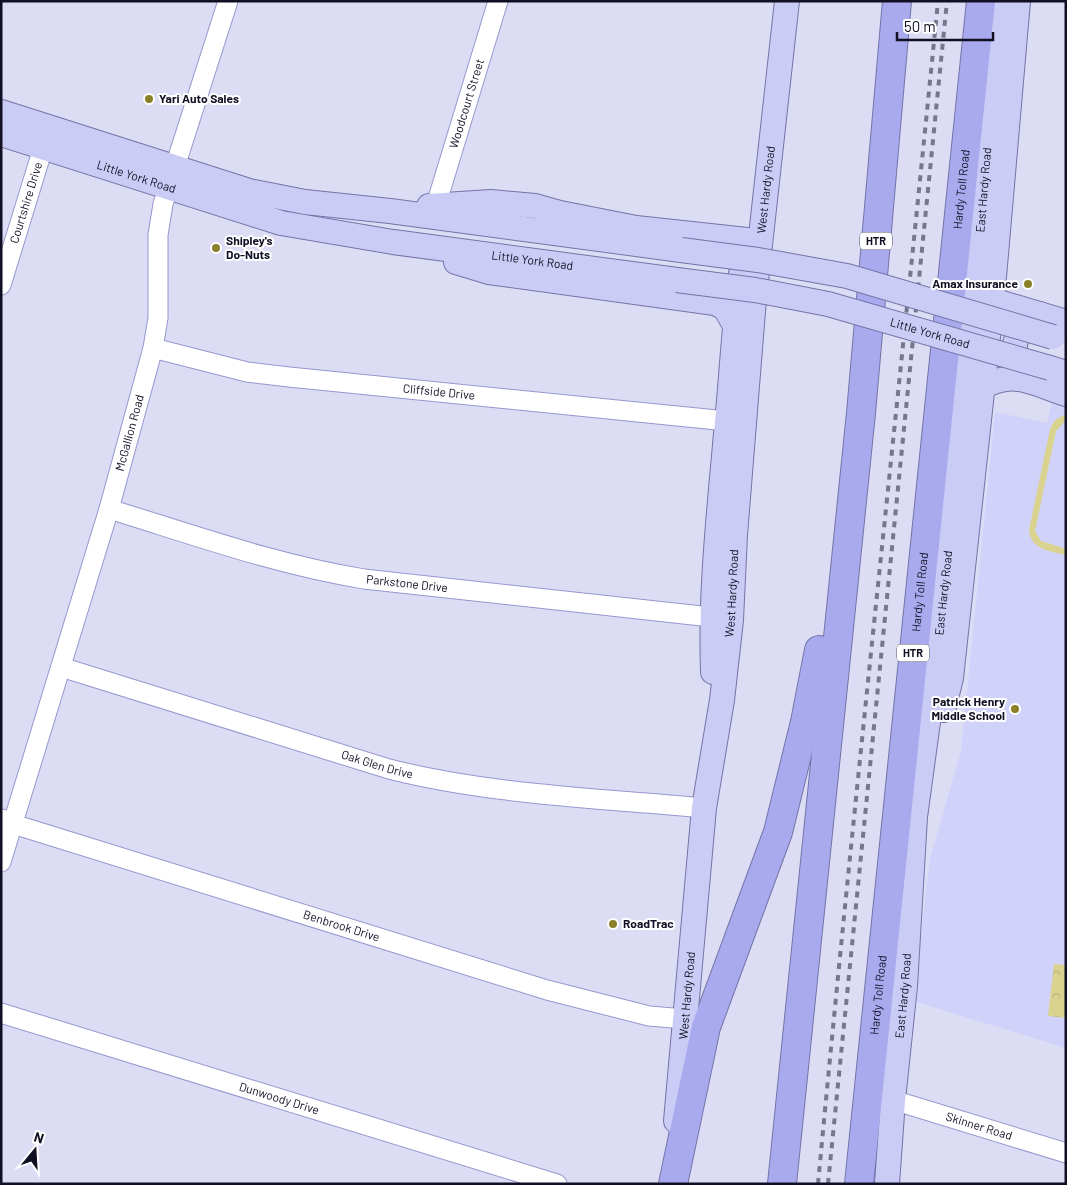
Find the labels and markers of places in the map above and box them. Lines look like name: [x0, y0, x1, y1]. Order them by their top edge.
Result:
place label: Yari Auto Sales: [159, 91, 239, 105]
marker: Yari Auto Sales: [143, 93, 155, 105]
place label: Shipley's Do-Nuts: [226, 233, 273, 261]
marker: Shipley's Do-Nuts: [210, 242, 222, 254]
place label: Amax Insurance: [932, 276, 1018, 290]
marker: Amax Insurance: [1022, 278, 1034, 290]
place label: Patrick Henry Middle School: [931, 694, 1005, 722]
marker: Patrick Henry Middle School: [1009, 703, 1021, 715]
place label: RoadTrac: [623, 916, 674, 930]
marker: RoadTrac: [607, 918, 619, 930]

